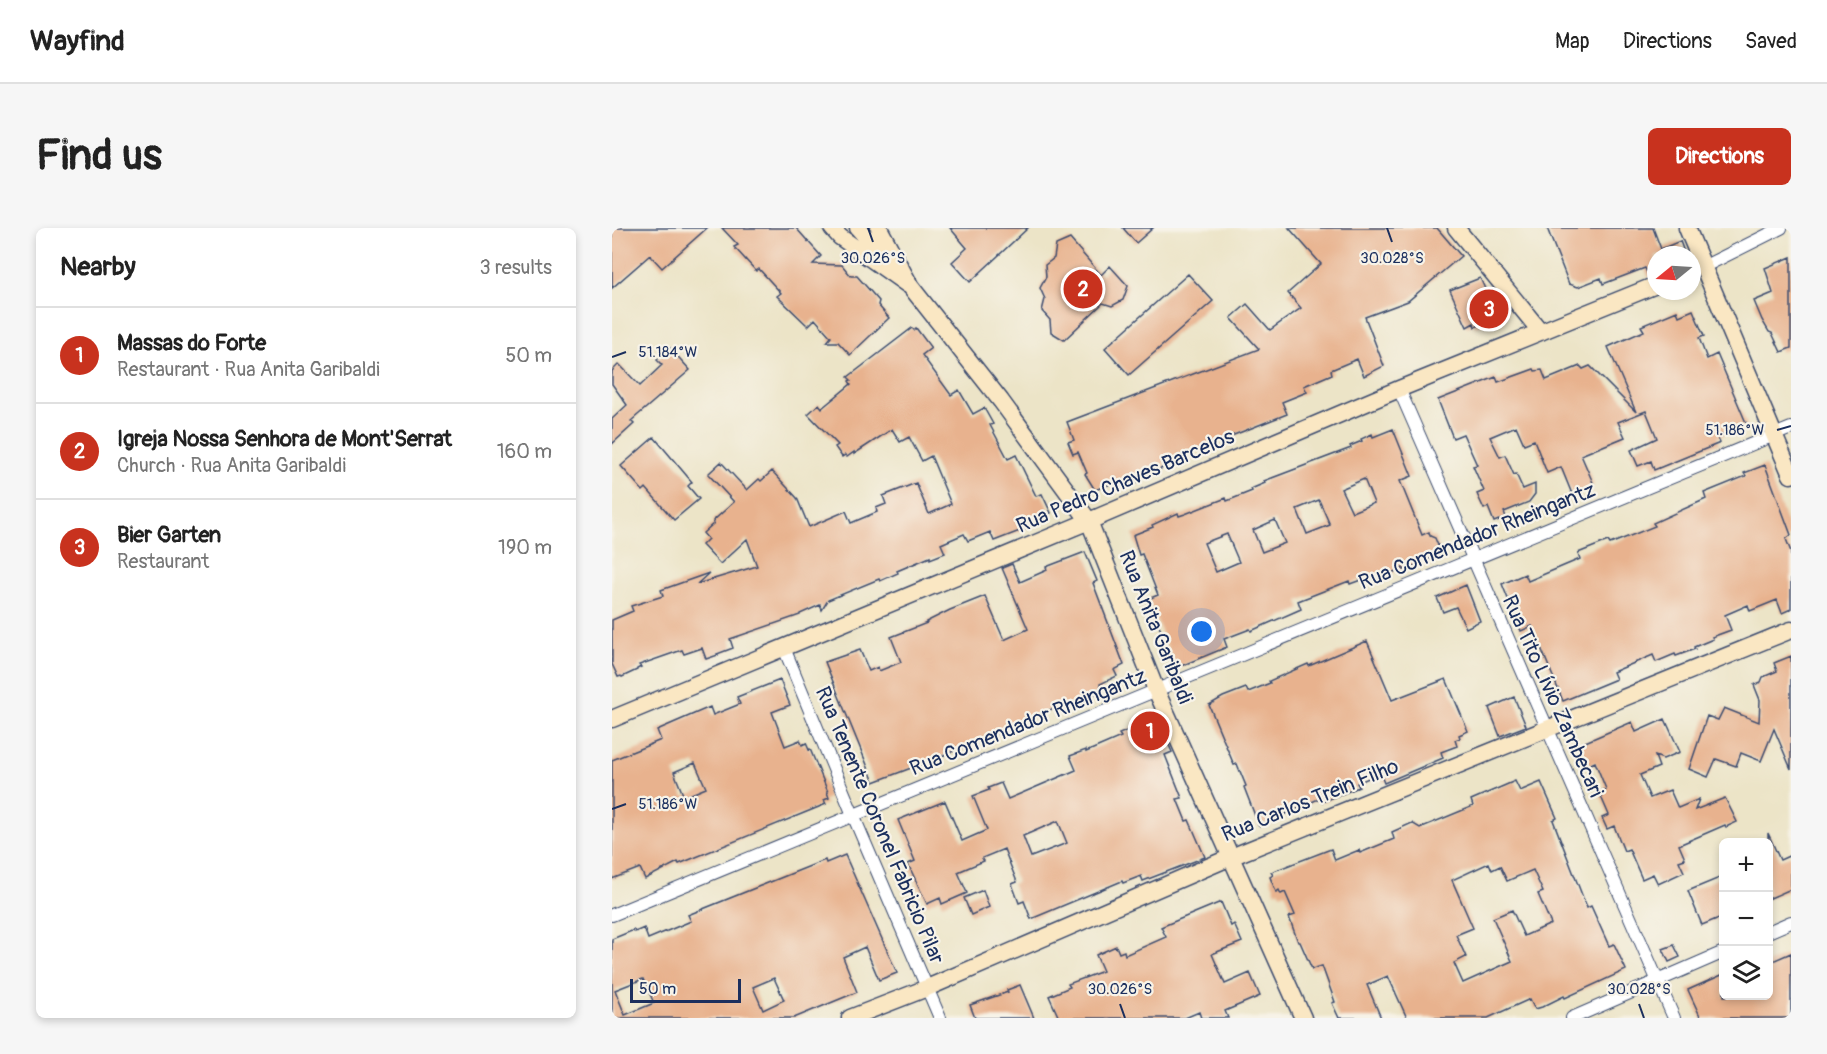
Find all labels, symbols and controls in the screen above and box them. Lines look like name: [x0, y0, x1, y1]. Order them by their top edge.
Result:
text: Wayfind: [30, 24, 125, 59]
text: Map: [1555, 28, 1590, 55]
text: Directions: [1623, 28, 1712, 55]
text: Saved: [1745, 28, 1797, 55]
button: Directions: [1648, 128, 1791, 185]
text: Find us: [36, 130, 162, 182]
north arrow: [1647, 246, 1701, 300]
text: 30.026°S: [841, 249, 905, 268]
text: 30.028°S: [1360, 249, 1424, 268]
text: Nearby: [60, 251, 136, 283]
text: 3 results: [480, 255, 552, 280]
pin: 2: [1064, 266, 1102, 312]
pin: 3: [1470, 286, 1508, 332]
text: Massas do Forte: [117, 329, 266, 357]
text: 1: [76, 343, 83, 368]
text: 50 m: [505, 343, 552, 368]
text: 51.184°W: [639, 343, 698, 362]
text: Restaurant · Rua Anita Garibaldi: [117, 357, 380, 382]
text: 51.186°W: [1706, 421, 1765, 440]
street label: Rua Pedro Chaves Barcelos: [1012, 423, 1239, 540]
text: Igreja Nossa Senhora de Mont'Serrat: [117, 425, 452, 453]
text: 2: [74, 439, 85, 464]
text: 160 m: [497, 439, 552, 464]
text: Church · Rua Anita Garibaldi: [117, 453, 346, 478]
street label: Rua Comendador Rheingantz: [1355, 477, 1600, 596]
text: Bier Garten: [117, 521, 221, 549]
text: 3: [74, 535, 85, 560]
text: 190 m: [498, 535, 552, 560]
street label: Rua Anita Garibaldi: [1112, 547, 1199, 708]
text: Restaurant: [117, 549, 209, 574]
street label: Rua Tito Lívio Zambecari: [1496, 591, 1609, 802]
your location: [1187, 617, 1216, 646]
street label: Rua Comendador Rheingantz: [906, 663, 1151, 782]
street label: Rua Tenente Coronel Fabricio Pilar: [809, 682, 951, 969]
pin: 1: [1130, 708, 1170, 754]
street label: Rua Carlos Trein Filho: [1218, 753, 1403, 848]
text: 51.186°W: [639, 795, 698, 814]
map controls: [1719, 838, 1773, 1000]
button: +: [1719, 838, 1773, 892]
button: −: [1719, 892, 1773, 946]
button: layers: [1719, 946, 1773, 1000]
scale bar: [630, 976, 741, 1004]
text: 50 m: [639, 979, 676, 999]
text: 30.026°S: [1088, 980, 1152, 999]
text: 30.028°S: [1607, 980, 1671, 999]

